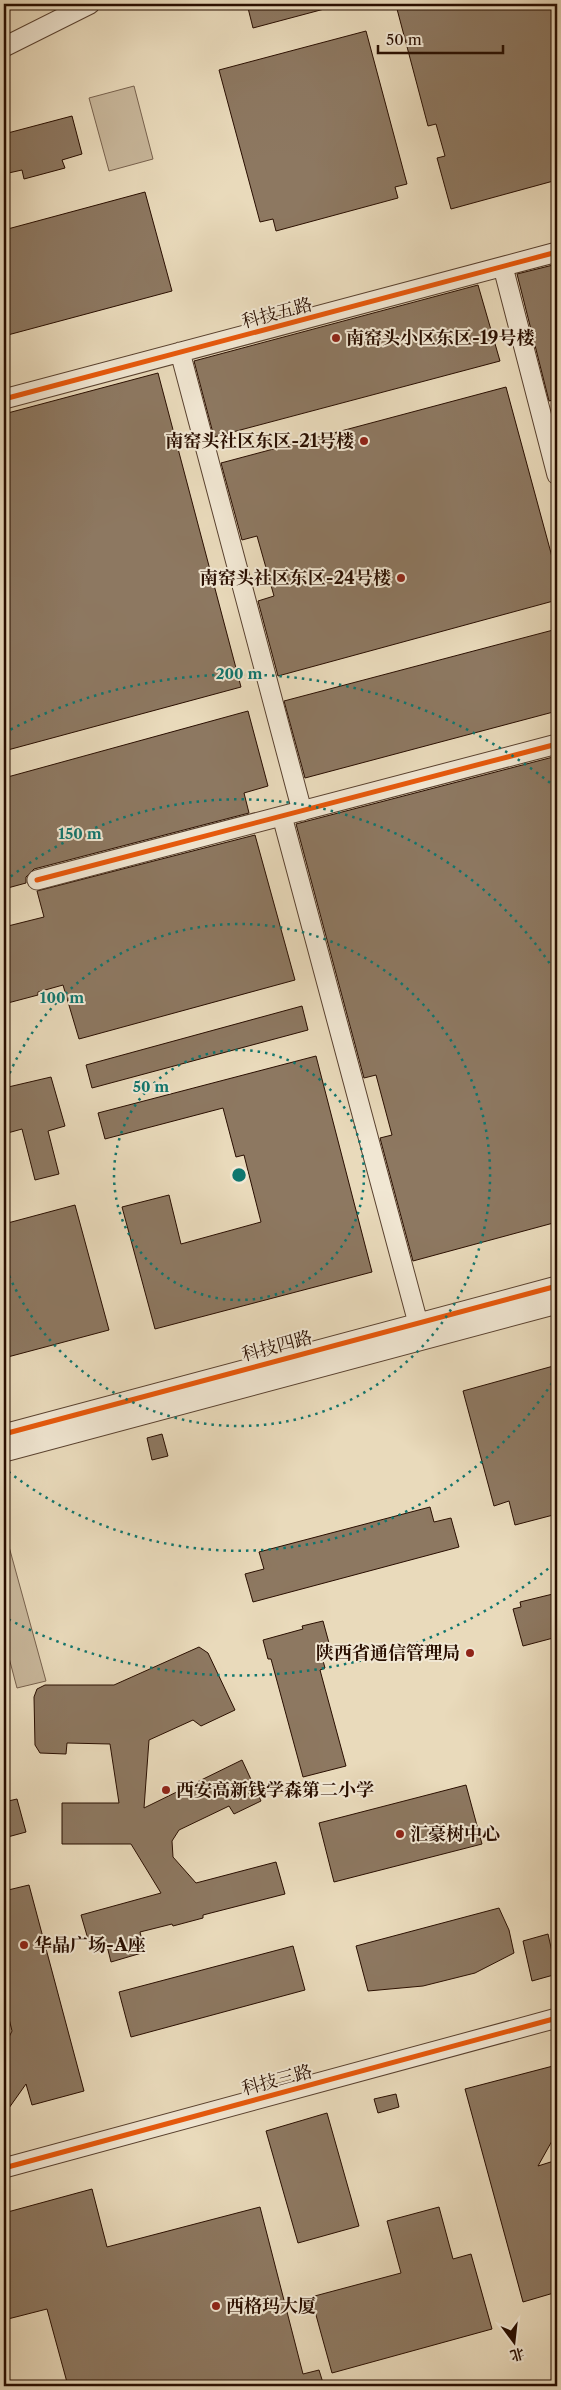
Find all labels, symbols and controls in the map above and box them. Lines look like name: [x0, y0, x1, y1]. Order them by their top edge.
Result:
scale bar: [378, 22, 504, 54]
text: 50 m: [386, 30, 422, 49]
street label: 科技五路: [239, 293, 315, 333]
place label: 南窑头小区东区-19号楼: [346, 327, 535, 349]
marker: 南窑头小区东区-19号楼: [330, 332, 342, 344]
place label: 南窑头社区东区-21号楼: [165, 430, 354, 452]
marker: 南窑头社区东区-21号楼: [358, 435, 370, 447]
place label: 南窑头社区东区-24号楼: [200, 567, 391, 589]
marker: 南窑头社区东区-24号楼: [395, 572, 407, 584]
text: 200 m: [216, 664, 262, 683]
text: 150 m: [58, 824, 102, 843]
text: 100 m: [40, 988, 84, 1007]
text: 50 m: [133, 1077, 169, 1096]
centre of rings: [230, 1166, 248, 1184]
street label: 科技四路: [239, 1326, 315, 1366]
place label: 陕西省通信管理局: [316, 1642, 460, 1664]
marker: 陕西省通信管理局: [464, 1647, 476, 1659]
place label: 西安高新钱学森第二小学: [176, 1779, 374, 1801]
marker: 西安高新钱学森第二小学: [160, 1784, 172, 1796]
place label: 汇豪树中心: [410, 1823, 500, 1845]
marker: 汇豪树中心: [394, 1828, 406, 1840]
place label: 华晶广场-A座: [34, 1934, 146, 1956]
marker: 华晶广场-A座: [18, 1939, 30, 1951]
street label: 科技三路: [239, 2060, 315, 2100]
place label: 西格玛大厦: [226, 2295, 316, 2317]
marker: 西格玛大厦: [210, 2300, 222, 2312]
north arrow: [488, 2318, 538, 2368]
text: 北: [508, 2344, 526, 2365]

